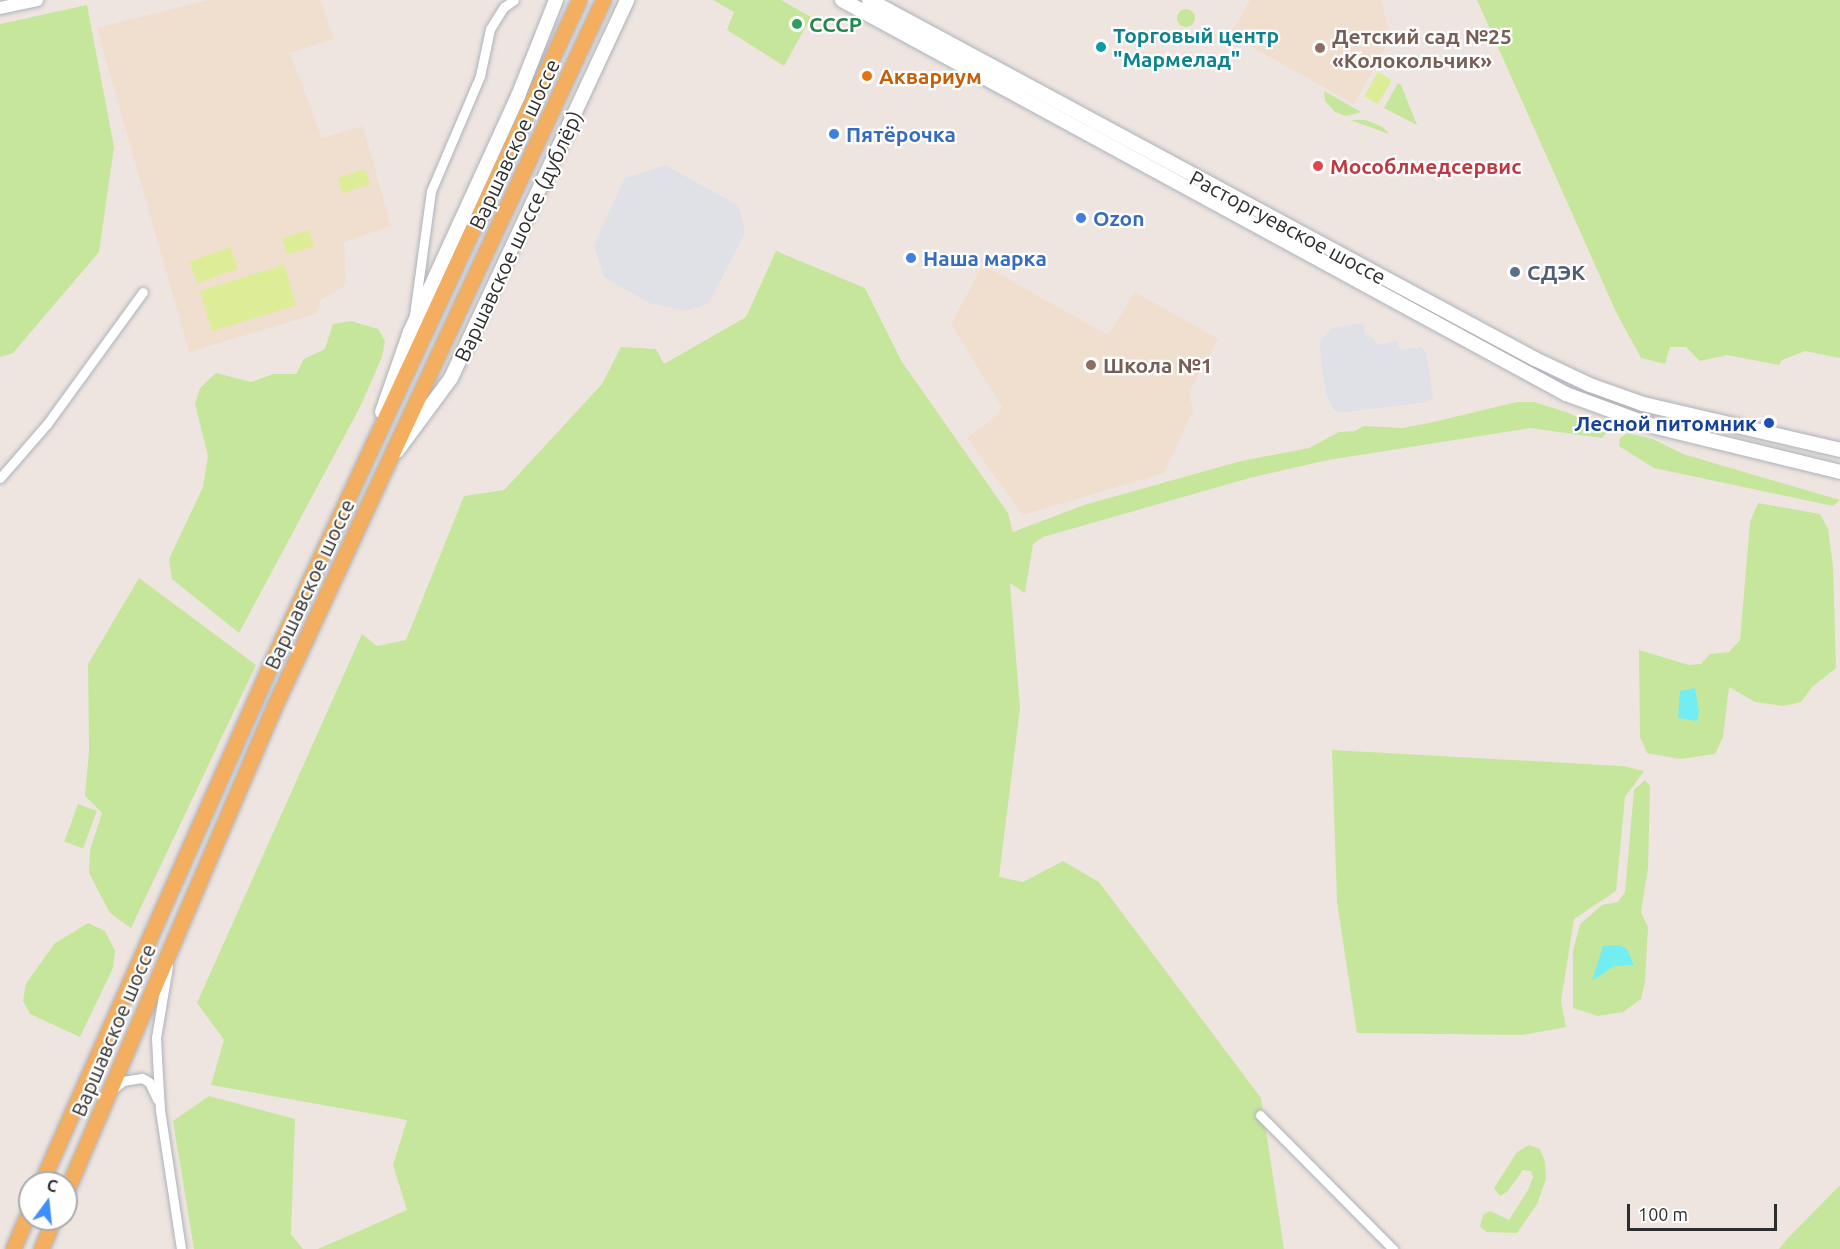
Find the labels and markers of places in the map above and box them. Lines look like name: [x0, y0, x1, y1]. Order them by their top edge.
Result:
place label: СССР: [809, 11, 862, 37]
marker: СССР: [790, 17, 804, 31]
place label: Торговый центр "Мармелад": [1113, 22, 1279, 72]
place label: Детский сад №25 «Колокольчик»: [1332, 23, 1512, 73]
marker: Торговый центр "Мармелад": [1094, 40, 1108, 54]
marker: Детский сад №25 «Колокольчик»: [1313, 41, 1327, 55]
place label: Аквариум: [879, 63, 982, 89]
marker: Аквариум: [860, 69, 874, 83]
place label: Пятёрочка: [846, 121, 956, 147]
marker: Пятёрочка: [827, 127, 841, 141]
place label: Мособлмедсервис: [1330, 153, 1522, 179]
marker: Мособлмедсервис: [1311, 159, 1325, 173]
place label: Ozon: [1093, 205, 1144, 231]
marker: Ozon: [1074, 211, 1088, 225]
place label: Наша марка: [923, 245, 1047, 271]
marker: Наша марка: [904, 251, 918, 265]
place label: СДЭК: [1527, 259, 1585, 285]
marker: СДЭК: [1508, 265, 1522, 279]
place label: Школа №1: [1103, 352, 1213, 378]
marker: Школа №1: [1084, 358, 1098, 372]
place label: Лесной питомник: [1574, 410, 1757, 436]
marker: Лесной питомник: [1762, 416, 1776, 430]

